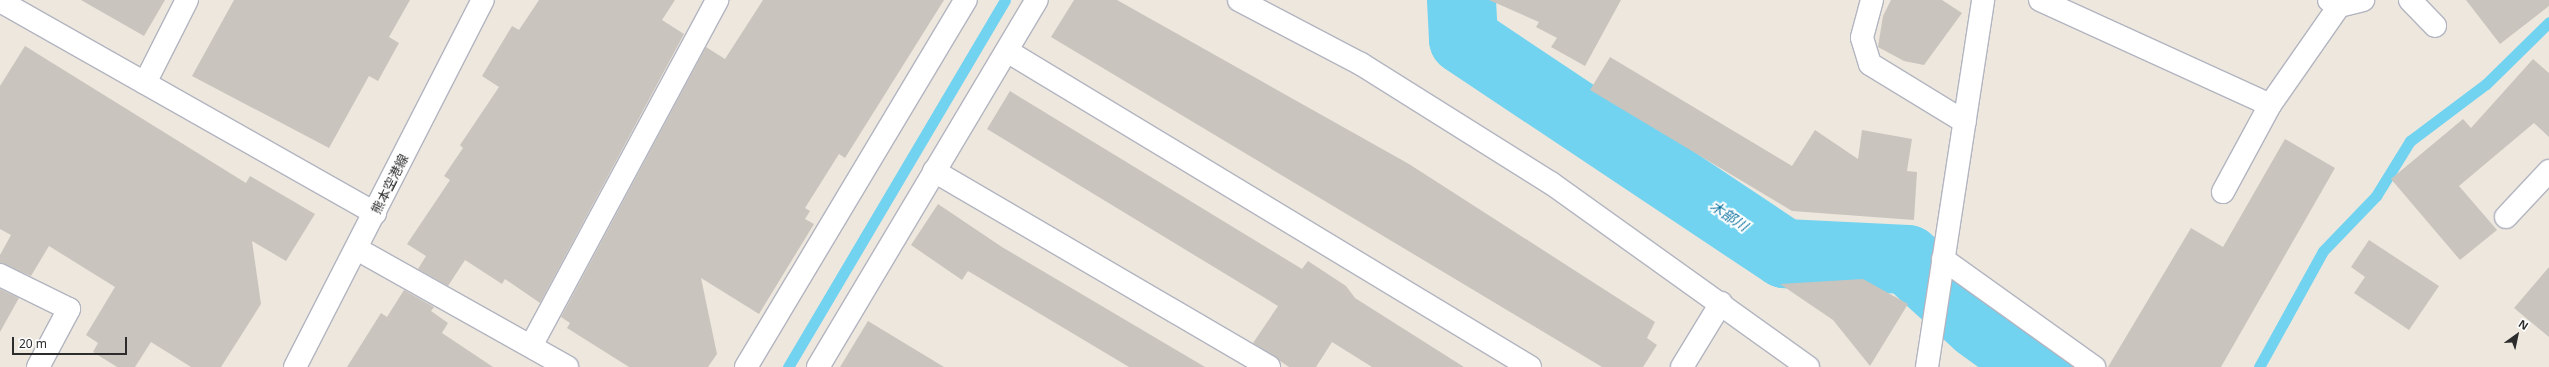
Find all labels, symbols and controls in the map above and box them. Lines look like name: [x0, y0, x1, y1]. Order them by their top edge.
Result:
street label: 熊本空港線: [368, 152, 412, 216]
water label: 木部川: [1707, 197, 1751, 235]
north arrow: [2497, 315, 2537, 355]
text: N: [2516, 316, 2532, 333]
scale bar: [14, 329, 129, 355]
text: 20 m: [19, 335, 47, 352]

